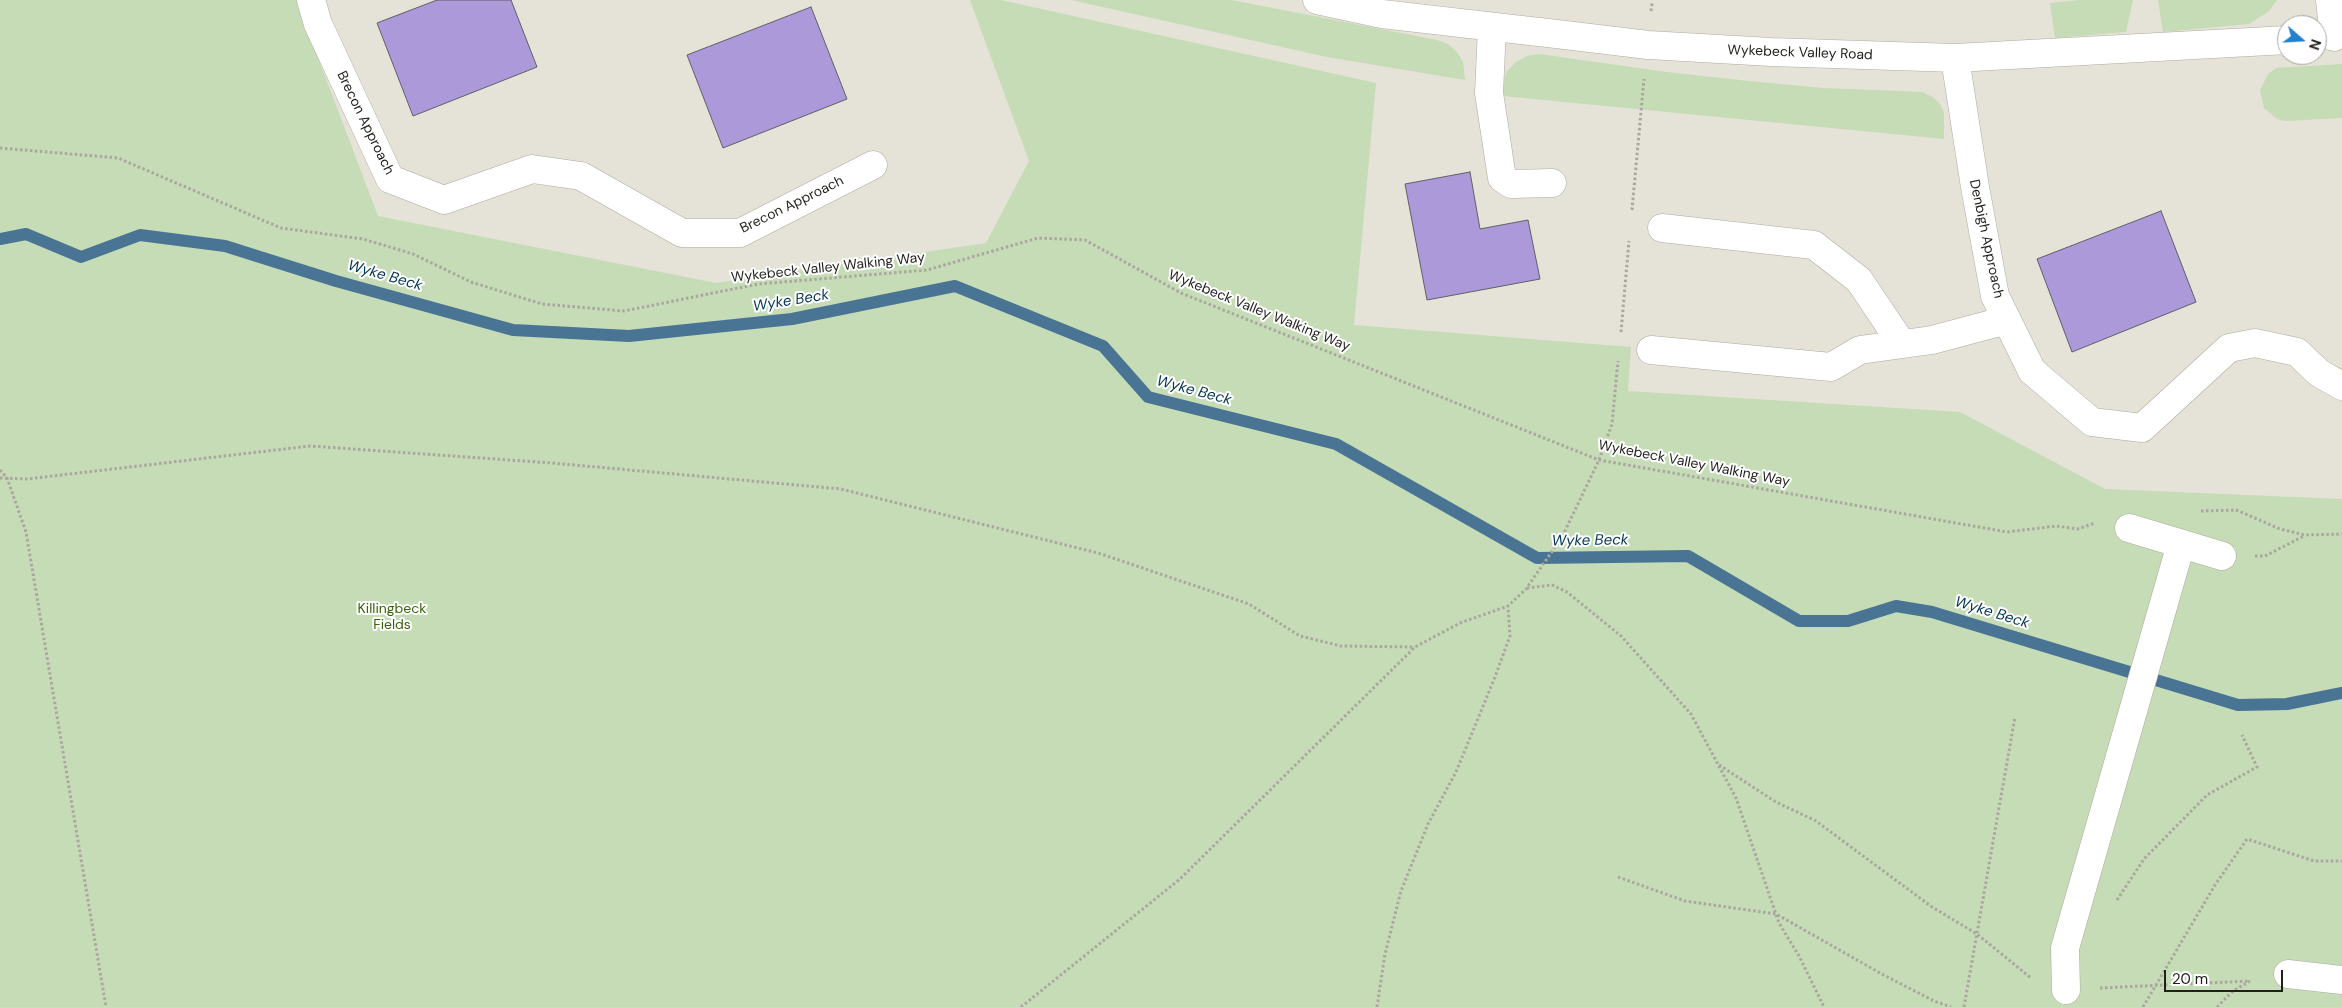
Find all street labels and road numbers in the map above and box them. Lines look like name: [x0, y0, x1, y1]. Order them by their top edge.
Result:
street label: Wykebeck Valley Road: [1727, 42, 1873, 64]
street label: Brecon Approach: [333, 68, 397, 178]
street label: Brecon Approach: [737, 173, 847, 237]
street label: Denbigh Approach: [1965, 178, 2007, 300]
street label: Wykebeck Valley Walking Way: [730, 249, 926, 287]
street label: Wykebeck Valley Walking Way: [1166, 267, 1352, 355]
street label: Wykebeck Valley Walking Way: [1597, 437, 1791, 491]

